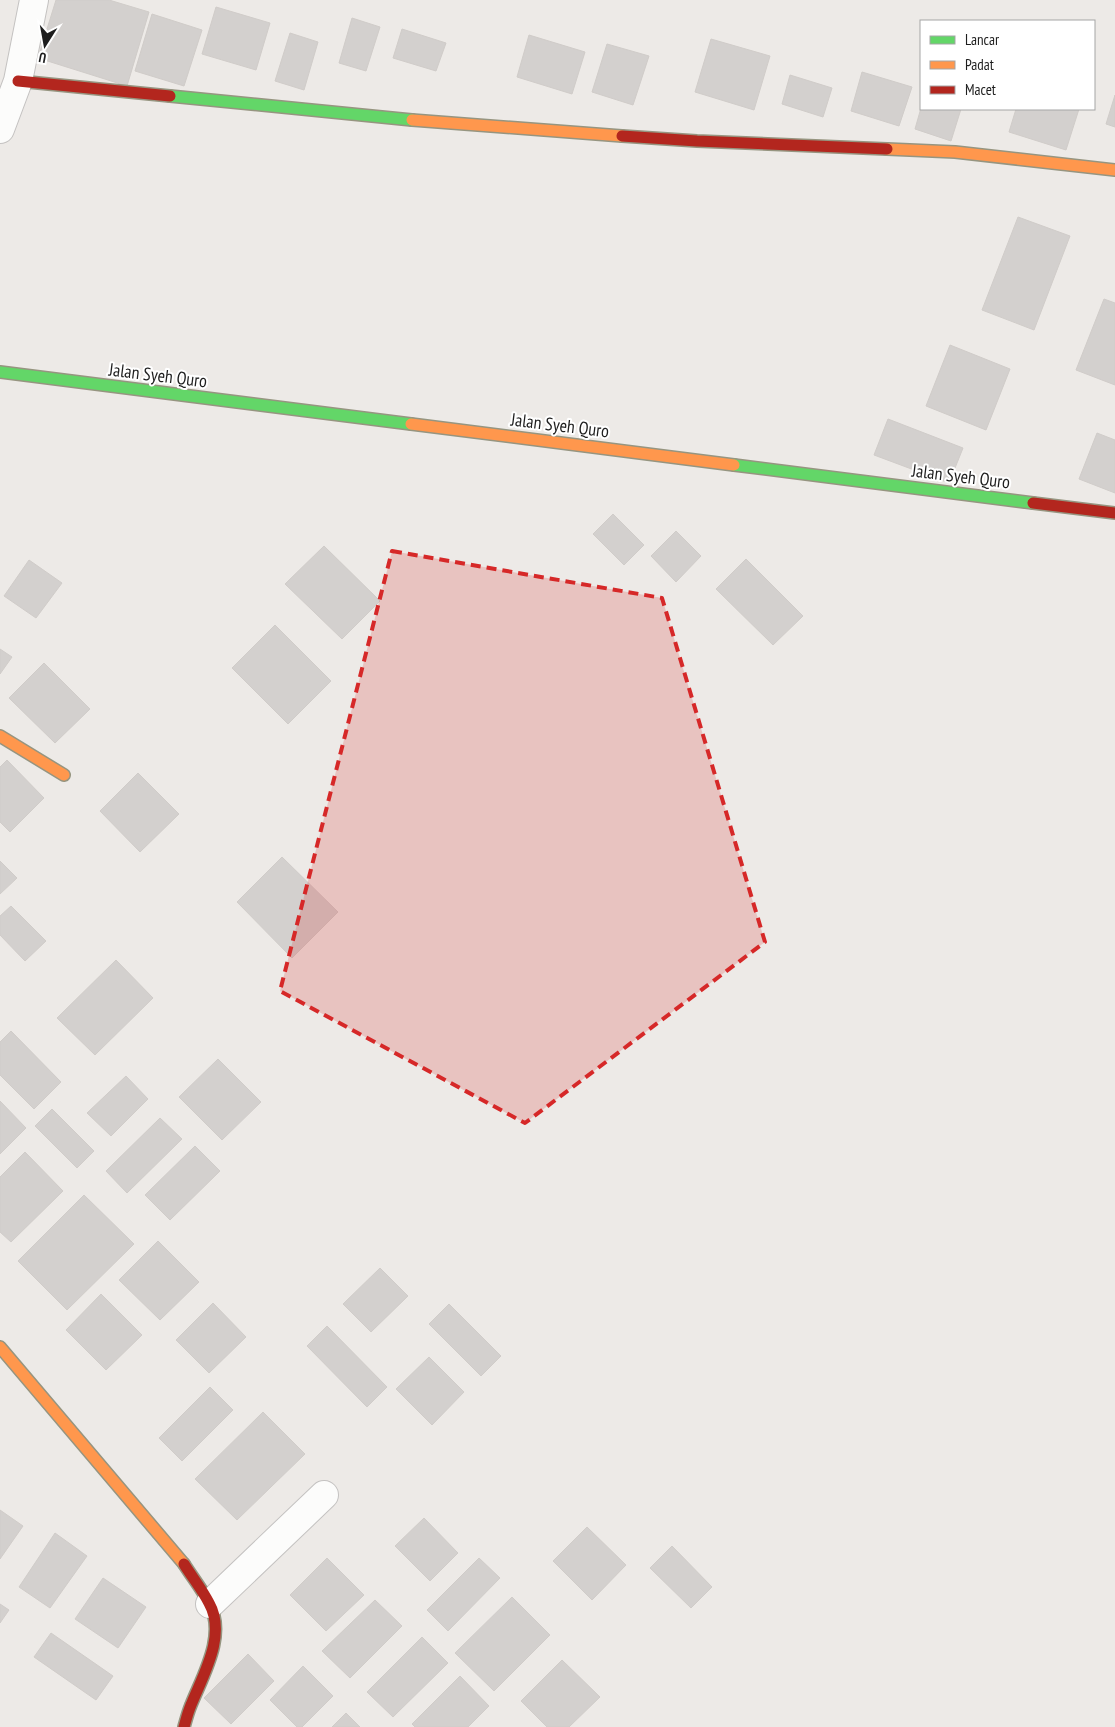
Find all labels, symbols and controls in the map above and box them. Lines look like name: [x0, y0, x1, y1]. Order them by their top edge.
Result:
north arrow: [20, 20, 70, 70]
legend: [920, 20, 1095, 110]
text: Lancar: [965, 30, 1000, 49]
text: U: [37, 48, 48, 67]
text: Padat: [965, 55, 994, 74]
text: Macet: [965, 80, 996, 99]
street label: Jalan Syeh Quro: [107, 357, 209, 392]
street label: Jalan Syeh Quro: [509, 407, 611, 442]
street label: Jalan Syeh Quro: [910, 458, 1012, 493]

